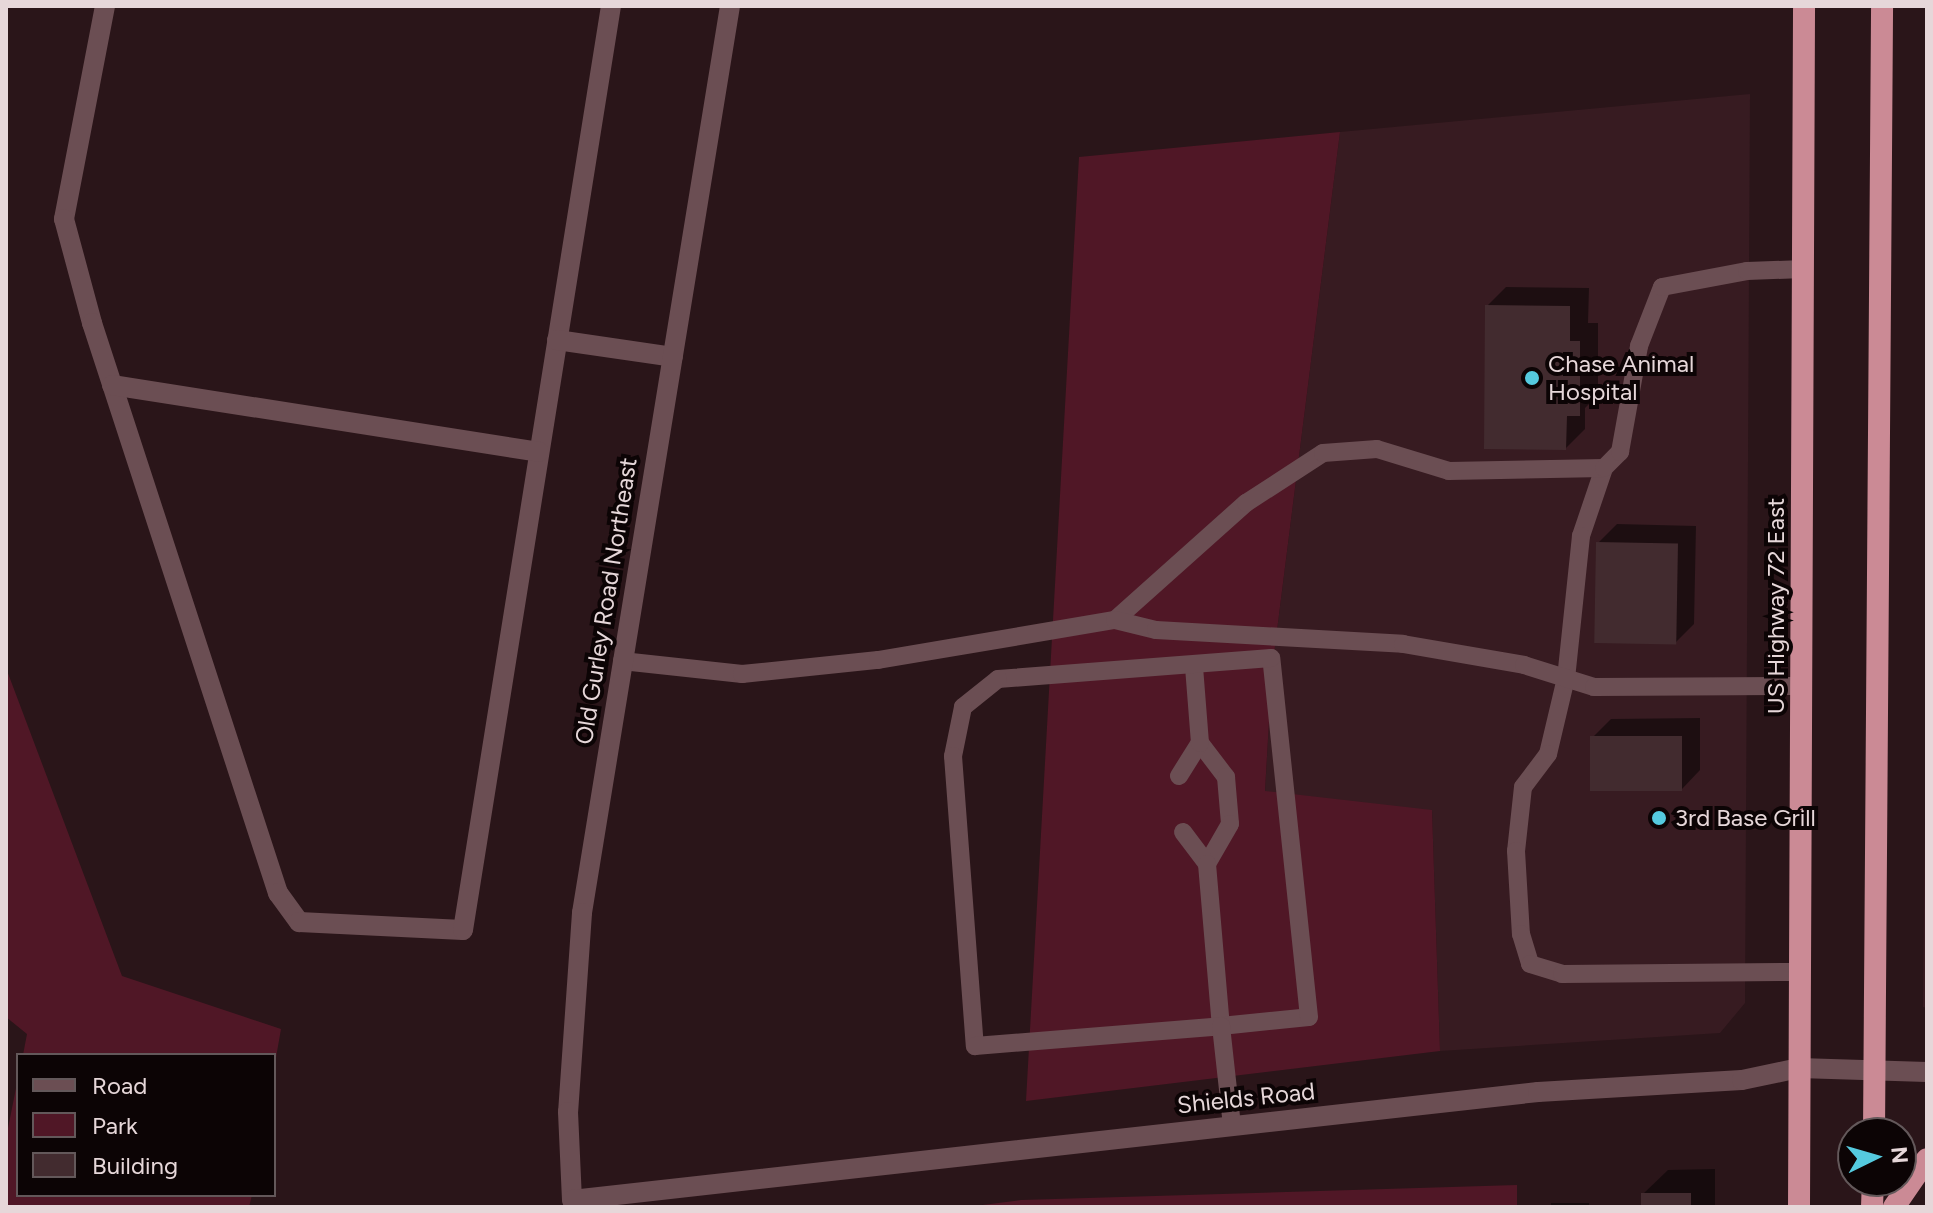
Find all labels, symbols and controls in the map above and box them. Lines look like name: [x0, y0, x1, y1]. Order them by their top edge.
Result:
place label: Chase Animal Hospital: [1548, 350, 1694, 406]
marker: Chase Animal Hospital: [1523, 369, 1541, 387]
street label: Old Gurley Road Northeast: [569, 455, 643, 747]
street label: US Highway 72 East: [1762, 498, 1790, 714]
place label: 3rd Base Grill: [1675, 804, 1816, 832]
marker: 3rd Base Grill: [1650, 809, 1668, 827]
legend: [16, 1053, 276, 1197]
text: Road: [92, 1071, 147, 1100]
street label: Shields Road: [1176, 1076, 1316, 1120]
text: Park: [92, 1111, 138, 1140]
north arrow: [1837, 1117, 1917, 1197]
text: N: [1885, 1145, 1914, 1165]
text: Building: [92, 1151, 178, 1180]

